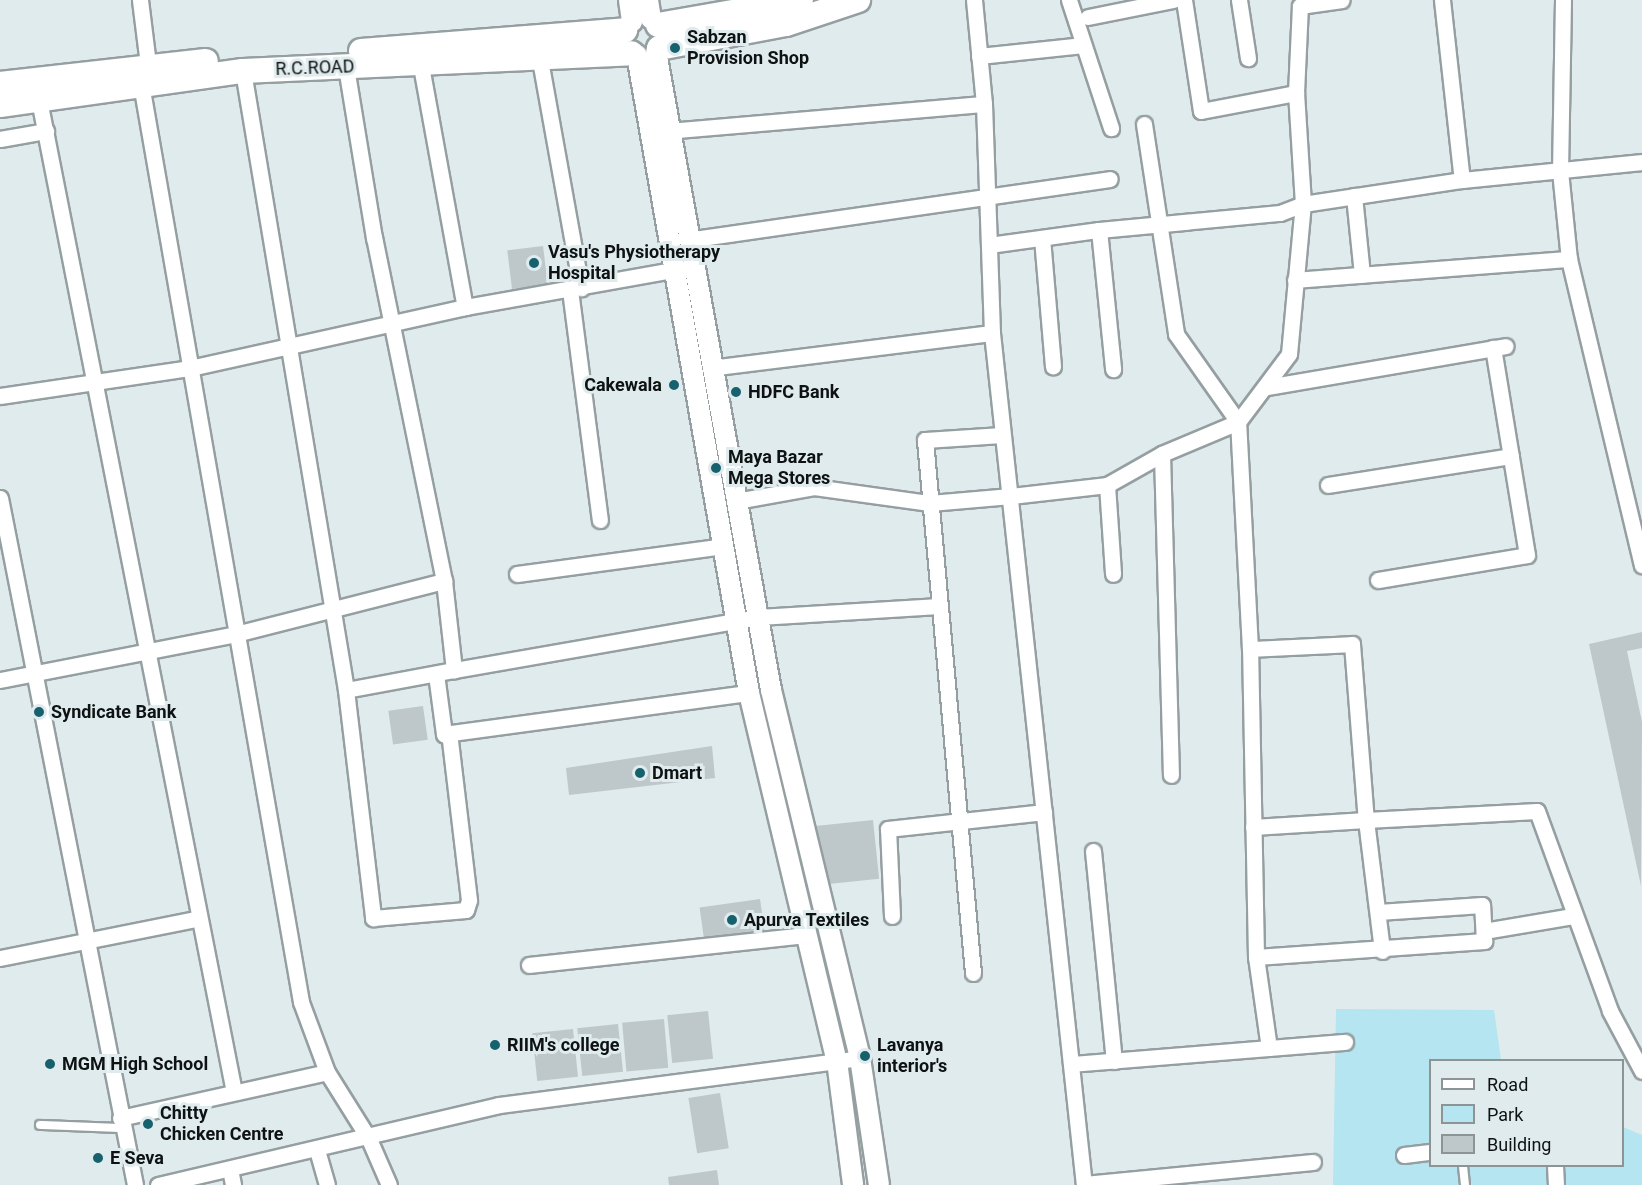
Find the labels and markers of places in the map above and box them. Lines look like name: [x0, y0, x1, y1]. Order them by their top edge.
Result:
place label: Sabzan Provision Shop: [687, 27, 809, 70]
marker: Sabzan Provision Shop: [668, 41, 682, 55]
place label: Vasu's Physiotherapy Hospital: [548, 242, 720, 284]
marker: Vasu's Physiotherapy Hospital: [525, 254, 543, 272]
place label: Cakewala: [584, 374, 662, 396]
marker: Cakewala: [667, 378, 681, 392]
place label: HDFC Bank: [748, 381, 839, 403]
marker: HDFC Bank: [729, 385, 743, 399]
place label: Maya Bazar Mega Stores: [728, 447, 830, 490]
marker: Maya Bazar Mega Stores: [709, 461, 723, 475]
place label: Syndicate Bank: [51, 701, 176, 723]
marker: Syndicate Bank: [32, 705, 46, 719]
place label: Dmart: [652, 762, 702, 784]
marker: Dmart: [633, 766, 647, 780]
place label: Apurva Textiles: [744, 909, 870, 931]
marker: Apurva Textiles: [725, 913, 739, 927]
place label: RIIM's college: [507, 1034, 619, 1056]
place label: Lavanya interior's: [877, 1035, 947, 1078]
marker: RIIM's college: [488, 1038, 502, 1052]
marker: Lavanya interior's: [858, 1049, 872, 1063]
place label: MGM High School: [62, 1053, 208, 1075]
marker: MGM High School: [43, 1057, 57, 1071]
place label: Chitty Chicken Centre: [160, 1103, 284, 1146]
marker: Chitty Chicken Centre: [141, 1117, 155, 1131]
place label: E Seva: [110, 1147, 164, 1169]
marker: E Seva: [91, 1151, 105, 1165]

